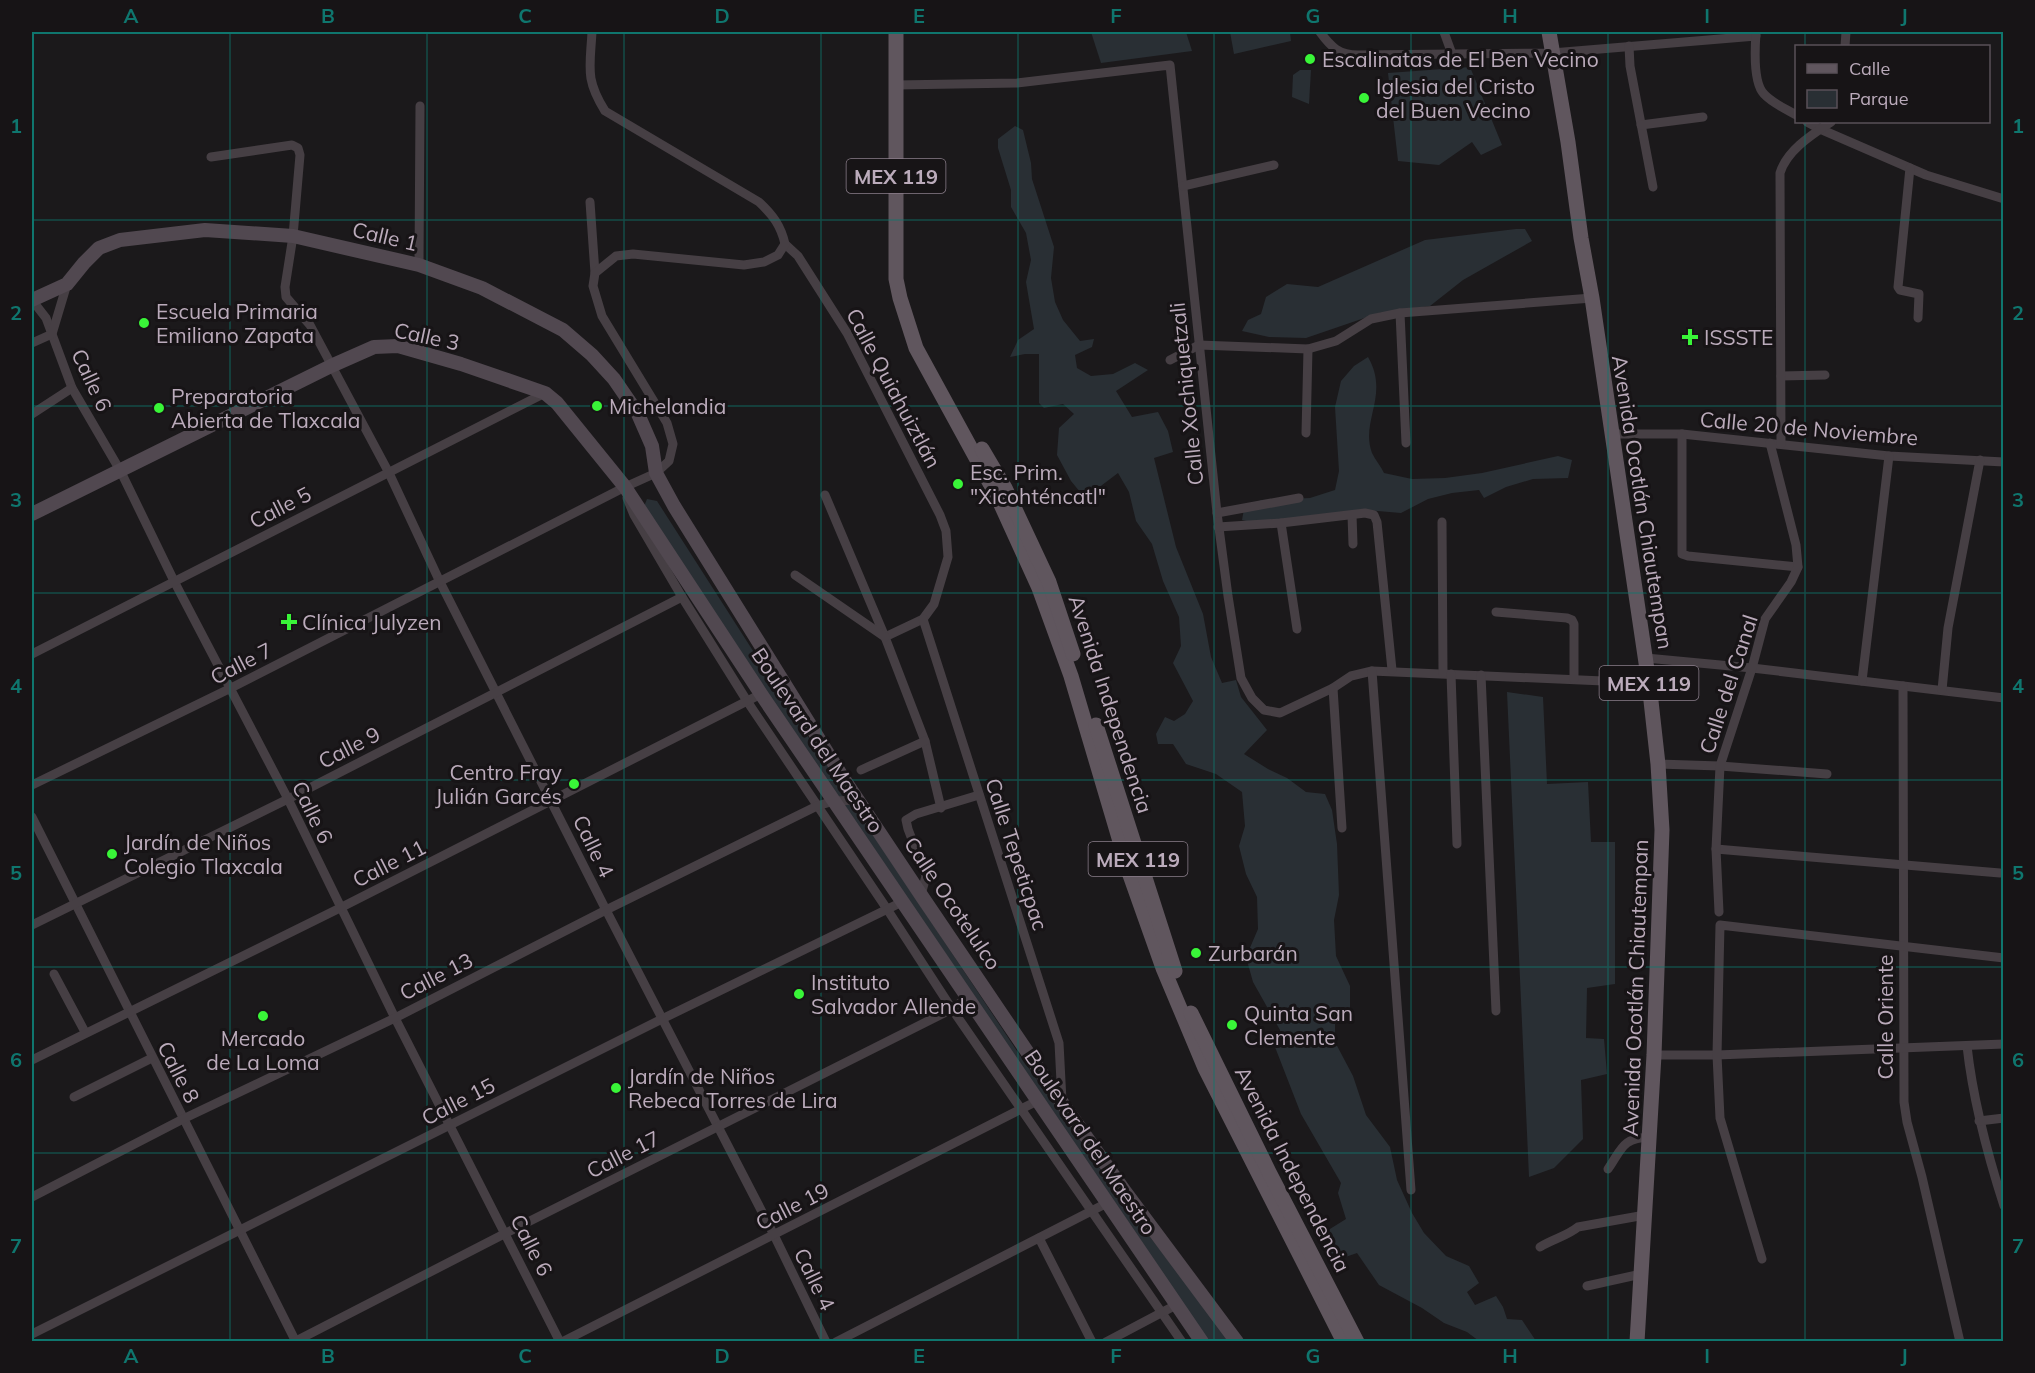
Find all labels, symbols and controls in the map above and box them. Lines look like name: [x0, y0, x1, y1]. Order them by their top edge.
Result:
text: A: [124, 3, 139, 28]
text: B: [321, 3, 335, 28]
text: C: [518, 3, 532, 28]
text: D: [714, 3, 730, 28]
text: E: [913, 3, 925, 28]
text: F: [1110, 3, 1122, 28]
text: G: [1306, 3, 1320, 28]
text: H: [1502, 3, 1518, 28]
text: I: [1704, 3, 1710, 28]
text: J: [1900, 3, 1908, 28]
legend: [1795, 45, 1990, 123]
place label: Escalinatas de El Ben Vecino: [1322, 46, 1599, 72]
marker: Escalinatas de El Ben Vecino: [1303, 52, 1317, 66]
text: Calle: [1849, 57, 1890, 80]
place label: Iglesia del Cristo del Buen Vecino: [1376, 73, 1535, 123]
text: Parque: [1849, 87, 1908, 110]
marker: Iglesia del Cristo del Buen Vecino: [1357, 91, 1371, 105]
text: 1: [10, 113, 22, 138]
text: 1: [2012, 113, 2024, 138]
road number: MEX 119: [846, 159, 946, 193]
street label: Calle 1: [350, 216, 420, 256]
place label: Escuela Primaria Emiliano Zapata: [156, 298, 318, 348]
text: 2: [10, 300, 22, 325]
text: 2: [2012, 300, 2024, 325]
street label: Calle Xochiquetzali: [1163, 301, 1209, 487]
street label: Calle Quiahuiztlán: [841, 304, 947, 472]
marker: Escuela Primaria Emiliano Zapata: [137, 316, 151, 330]
street label: Calle 3: [392, 316, 462, 356]
place label: ISSSTE: [1704, 324, 1773, 350]
marker: ISSSTE: [1681, 328, 1699, 346]
street label: Calle 6: [66, 345, 118, 415]
street label: Avenida Ocotlán Chiautempan: [1607, 353, 1679, 651]
place label: Preparatoria Abierta de Tlaxcala: [171, 383, 360, 433]
place label: Michelandia: [609, 393, 726, 419]
marker: Michelandia: [590, 399, 604, 413]
marker: Preparatoria Abierta de Tlaxcala: [152, 401, 166, 415]
street label: Calle 20 de Noviembre: [1699, 406, 1919, 450]
place label: Esc. Prim. "Xicohténcatl": [970, 459, 1106, 509]
marker: Esc. Prim. "Xicohténcatl": [951, 477, 965, 491]
street label: Calle 5: [245, 480, 315, 534]
text: 3: [10, 487, 22, 512]
text: 3: [2012, 487, 2024, 512]
street label: Avenida Independencia: [1063, 592, 1159, 816]
place label: Clínica Julyzen: [302, 609, 442, 635]
street label: Calle del Canal: [1693, 611, 1763, 757]
marker: Clínica Julyzen: [280, 613, 298, 631]
street label: Calle 7: [206, 636, 276, 690]
street label: Boulevard del Maestro: [746, 643, 890, 837]
road number: MEX 119: [1600, 666, 1698, 700]
text: 4: [10, 673, 22, 698]
text: 4: [2012, 673, 2024, 698]
street label: Calle 9: [314, 720, 384, 774]
place label: Centro Fray Julián Garcés: [435, 759, 562, 809]
street label: Calle Tepeticpac: [980, 775, 1054, 933]
street label: Calle 6: [287, 777, 339, 847]
marker: Centro Fray Julián Garcés: [567, 777, 581, 791]
street label: Calle 4: [568, 811, 620, 882]
place label: Jardín de Niños Colegio Tlaxcala: [124, 829, 283, 879]
street label: Calle Ocotelulco: [899, 832, 1007, 974]
street label: Calle 11: [348, 834, 430, 892]
street label: Avenida Ocotlán Chiautempan: [1617, 839, 1653, 1137]
road number: MEX 119: [1088, 842, 1188, 876]
marker: Jardín de Niños Colegio Tlaxcala: [105, 847, 119, 861]
text: 5: [10, 860, 22, 885]
text: 5: [2012, 860, 2024, 885]
place label: Zurbarán: [1208, 940, 1298, 966]
marker: Zurbarán: [1189, 946, 1203, 960]
street label: Calle 13: [395, 947, 477, 1005]
street label: Calle Oriente: [1872, 955, 1898, 1079]
place label: Instituto Salvador Allende: [811, 969, 976, 1019]
marker: Instituto Salvador Allende: [792, 987, 806, 1001]
place label: Quinta San Clemente: [1244, 1000, 1353, 1050]
marker: Mercado de La Loma: [256, 1009, 270, 1023]
marker: Quinta San Clemente: [1225, 1018, 1239, 1032]
place label: Mercado de La Loma: [206, 1025, 320, 1075]
street label: Calle 8: [152, 1037, 206, 1107]
street label: Boulevard del Maestro: [1019, 1045, 1163, 1239]
text: 6: [10, 1047, 22, 1072]
text: 6: [2012, 1047, 2024, 1072]
street label: Avenida Independencia: [1230, 1062, 1356, 1276]
place label: Jardín de Niños Rebeca Torres de Lira: [628, 1063, 838, 1113]
street label: Calle 15: [417, 1072, 499, 1130]
marker: Jardín de Niños Rebeca Torres de Lira: [609, 1081, 623, 1095]
street label: Calle 17: [582, 1125, 664, 1183]
street label: Calle 19: [751, 1177, 833, 1235]
street label: Calle 6: [505, 1210, 559, 1280]
text: 7: [10, 1233, 22, 1258]
text: 7: [2012, 1233, 2024, 1258]
street label: Calle 4: [789, 1244, 841, 1315]
text: A: [124, 1343, 139, 1368]
text: B: [321, 1343, 335, 1368]
text: C: [518, 1343, 532, 1368]
text: D: [714, 1343, 730, 1368]
text: E: [913, 1343, 925, 1368]
text: F: [1110, 1343, 1122, 1368]
text: G: [1306, 1343, 1320, 1368]
text: H: [1502, 1343, 1518, 1368]
text: I: [1704, 1343, 1710, 1368]
text: J: [1900, 1343, 1908, 1368]

